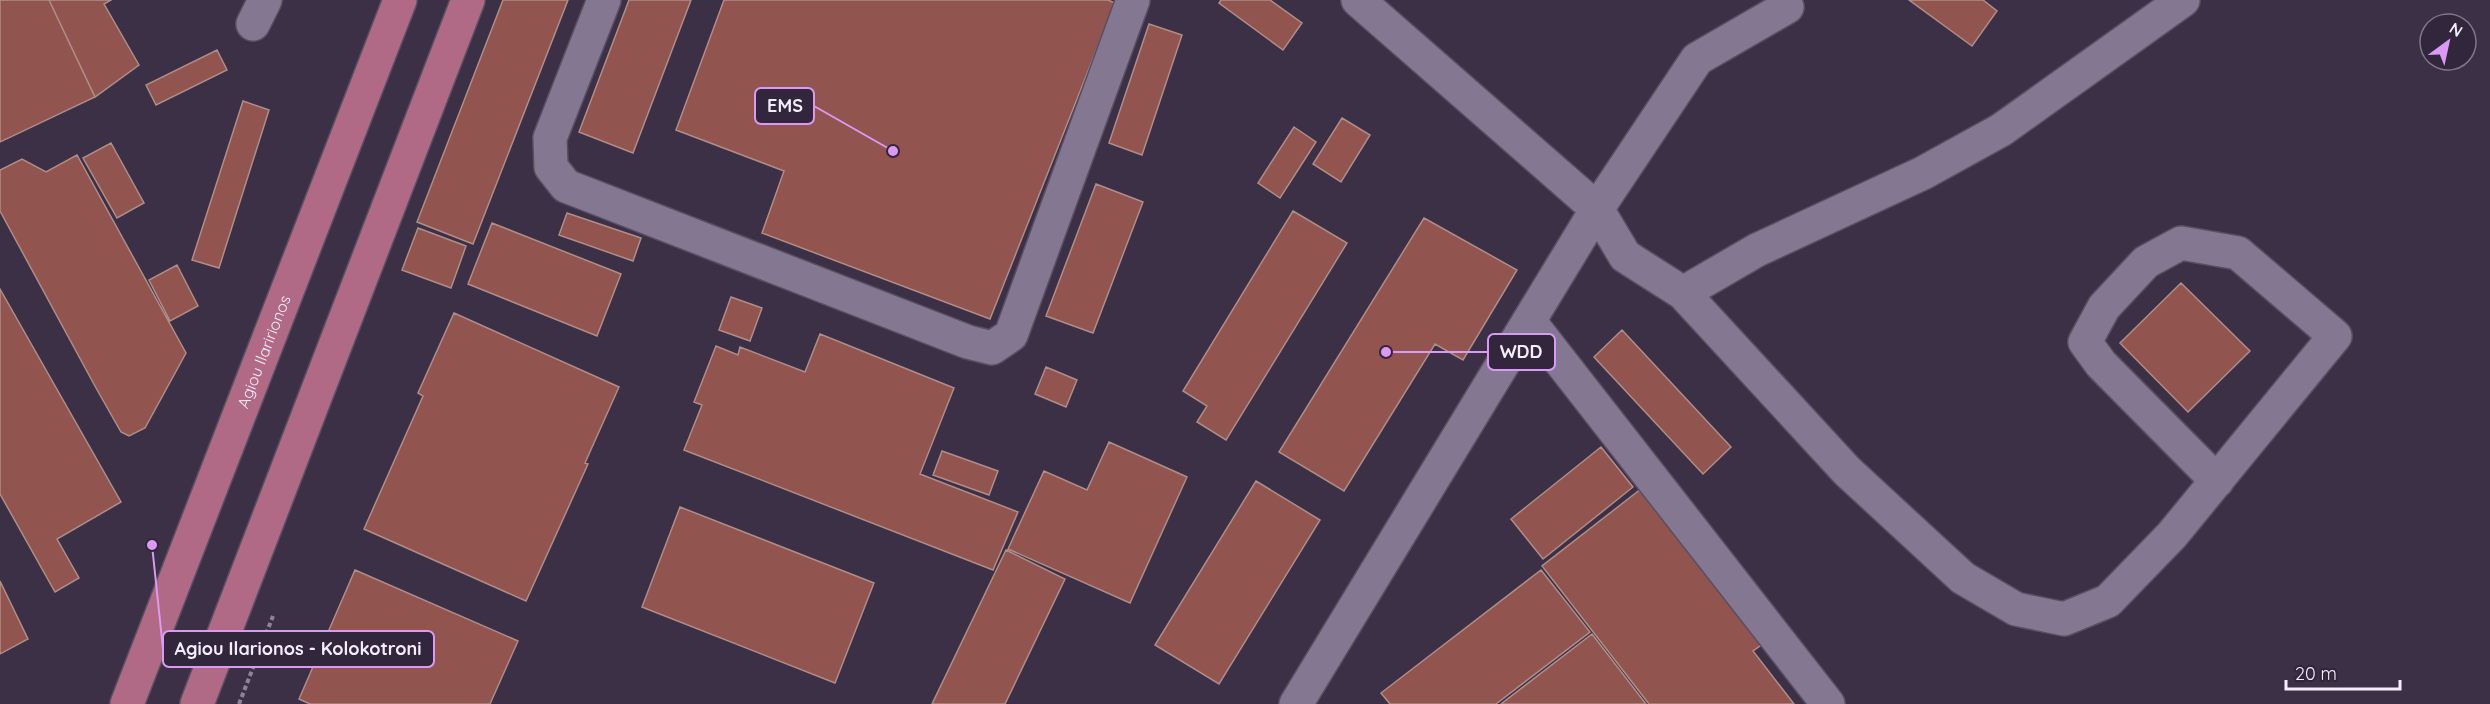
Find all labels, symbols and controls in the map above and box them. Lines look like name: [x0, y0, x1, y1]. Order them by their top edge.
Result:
north arrow: [2418, 12, 2478, 72]
text: N: [2446, 18, 2467, 41]
callout: EMS: [755, 88, 814, 124]
text: EMS: [767, 94, 803, 117]
street label: Agiou Ilaririonos: [233, 292, 295, 411]
callout: WDD: [1488, 334, 1555, 370]
text: WDD: [1500, 340, 1542, 363]
callout: Agiou Ilarionos - Kolokotroni: [163, 631, 434, 667]
text: Agiou Ilarionos - Kolokotroni: [175, 637, 421, 660]
scale bar: [2286, 653, 2400, 691]
text: 20 m: [2295, 662, 2337, 685]

